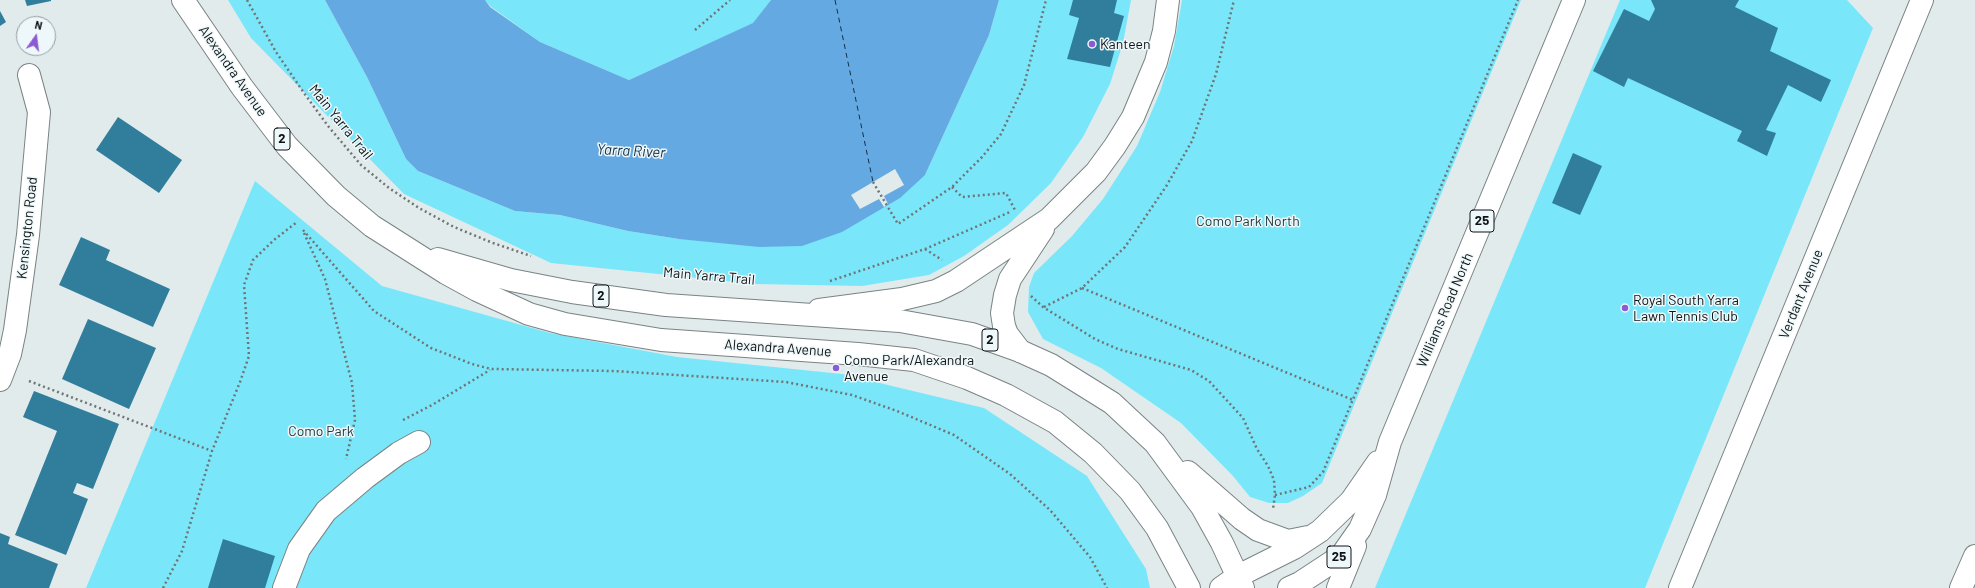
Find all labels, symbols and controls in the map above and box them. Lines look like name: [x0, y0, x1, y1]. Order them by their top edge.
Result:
north arrow: [16, 16, 56, 56]
text: N: [34, 18, 44, 32]
street label: Alexandra Avenue: [195, 22, 271, 120]
place label: Kanteen: [1100, 36, 1151, 52]
marker: Kanteen: [1087, 39, 1097, 49]
street label: Main Yarra Trail: [306, 81, 376, 163]
road number: 2: [274, 128, 290, 150]
water label: Yarra River: [596, 140, 666, 162]
street label: Kensington Road: [13, 176, 41, 280]
road number: 25: [1470, 210, 1494, 232]
park label: Como Park North: [1196, 213, 1300, 229]
street label: Verdant Avenue: [1775, 247, 1827, 341]
street label: Williams Road North: [1413, 250, 1477, 370]
street label: Main Yarra Trail: [662, 264, 756, 288]
road number: 2: [593, 285, 609, 307]
place label: Royal South Yarra Lawn Tennis Club: [1633, 292, 1739, 324]
marker: Royal South Yarra Lawn Tennis Club: [1620, 303, 1630, 313]
road number: 2: [982, 329, 998, 351]
street label: Alexandra Avenue: [724, 336, 832, 360]
place label: Como Park/Alexandra Avenue: [844, 352, 974, 384]
marker: Como Park/Alexandra Avenue: [831, 363, 841, 373]
park label: Como Park: [288, 423, 354, 439]
road number: 25: [1327, 546, 1351, 568]

